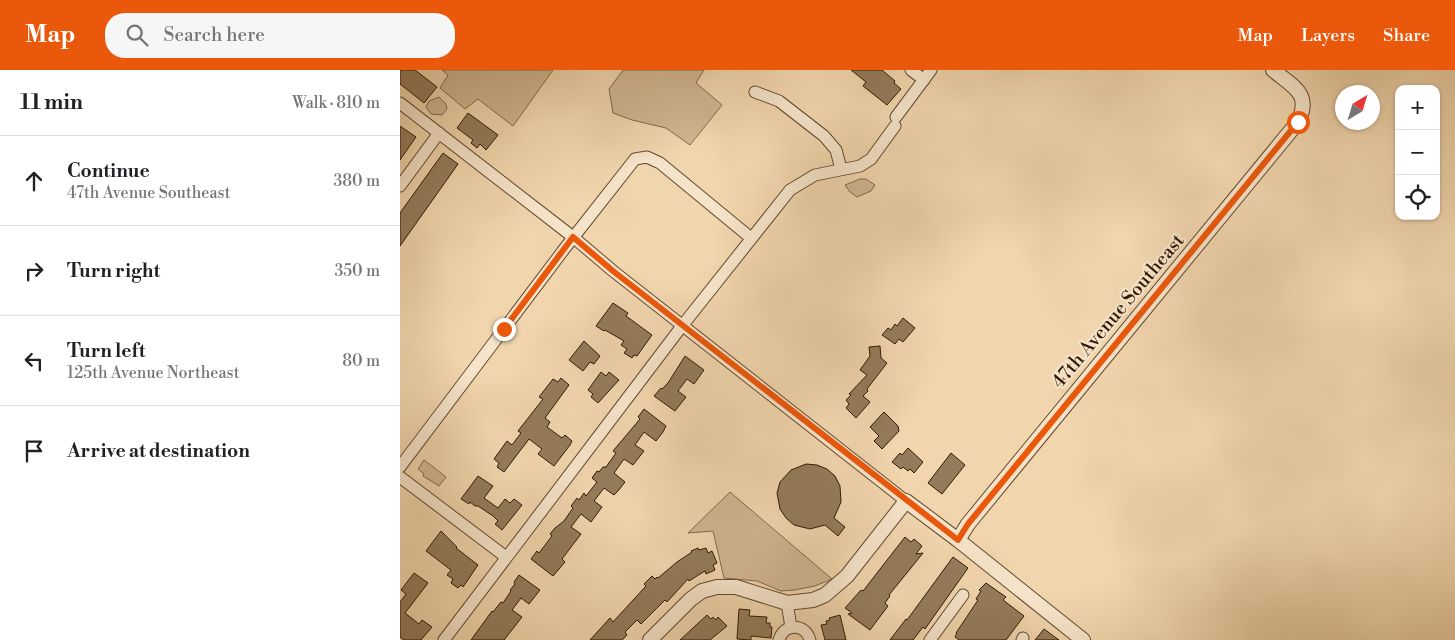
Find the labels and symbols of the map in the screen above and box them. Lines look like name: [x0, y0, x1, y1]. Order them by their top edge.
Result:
north arrow: [1335, 85, 1380, 130]
route start: [1287, 111, 1310, 134]
street label: 47th Avenue Southeast: [1046, 229, 1190, 393]
route end: [493, 318, 516, 341]

